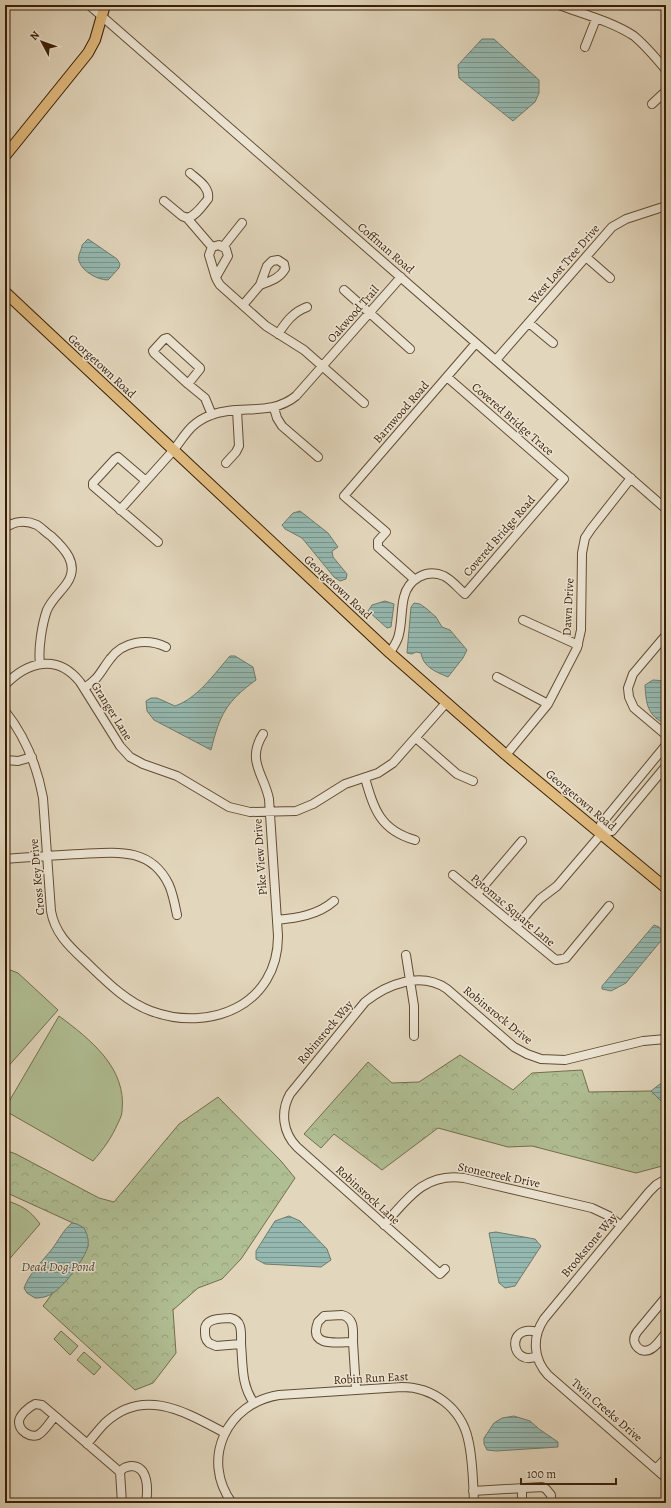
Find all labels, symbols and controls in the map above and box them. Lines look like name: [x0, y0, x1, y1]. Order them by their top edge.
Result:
north arrow: [22, 22, 62, 62]
text: N: [27, 28, 43, 44]
street label: Coffman Road: [354, 219, 418, 277]
street label: West Lost Tree Drive: [524, 221, 603, 308]
street label: Oakwood Trail: [324, 282, 383, 346]
street label: Georgetown Road: [65, 330, 140, 402]
street label: Barnwood Road: [369, 377, 433, 447]
street label: Covered Bridge Trace: [468, 379, 558, 459]
street label: Covered Bridge Road: [459, 492, 539, 580]
street label: Georgetown Road: [301, 551, 376, 623]
street label: Dawn Drive: [558, 578, 578, 636]
street label: Granger Lane: [88, 679, 136, 743]
street label: Georgetown Road: [542, 766, 620, 835]
street label: Pike View Drive: [249, 818, 271, 896]
street label: Cross Key Drive: [26, 838, 48, 916]
street label: Potomac Square Lane: [468, 870, 558, 950]
street label: Robinsrock Drive: [460, 982, 536, 1048]
street label: Robinsrock Way: [294, 996, 357, 1067]
street label: Stonecreek Drive: [456, 1158, 542, 1192]
street label: Robinsrock Lane: [332, 1162, 404, 1228]
street label: Brookstone Way: [557, 1209, 621, 1281]
water label: Dead Dog Pond: [21, 1258, 95, 1275]
street label: Robin Run East: [333, 1368, 409, 1388]
street label: Twin Creeks Drive: [568, 1375, 646, 1445]
scale bar: [521, 1460, 616, 1486]
text: 100 m: [527, 1466, 556, 1482]

